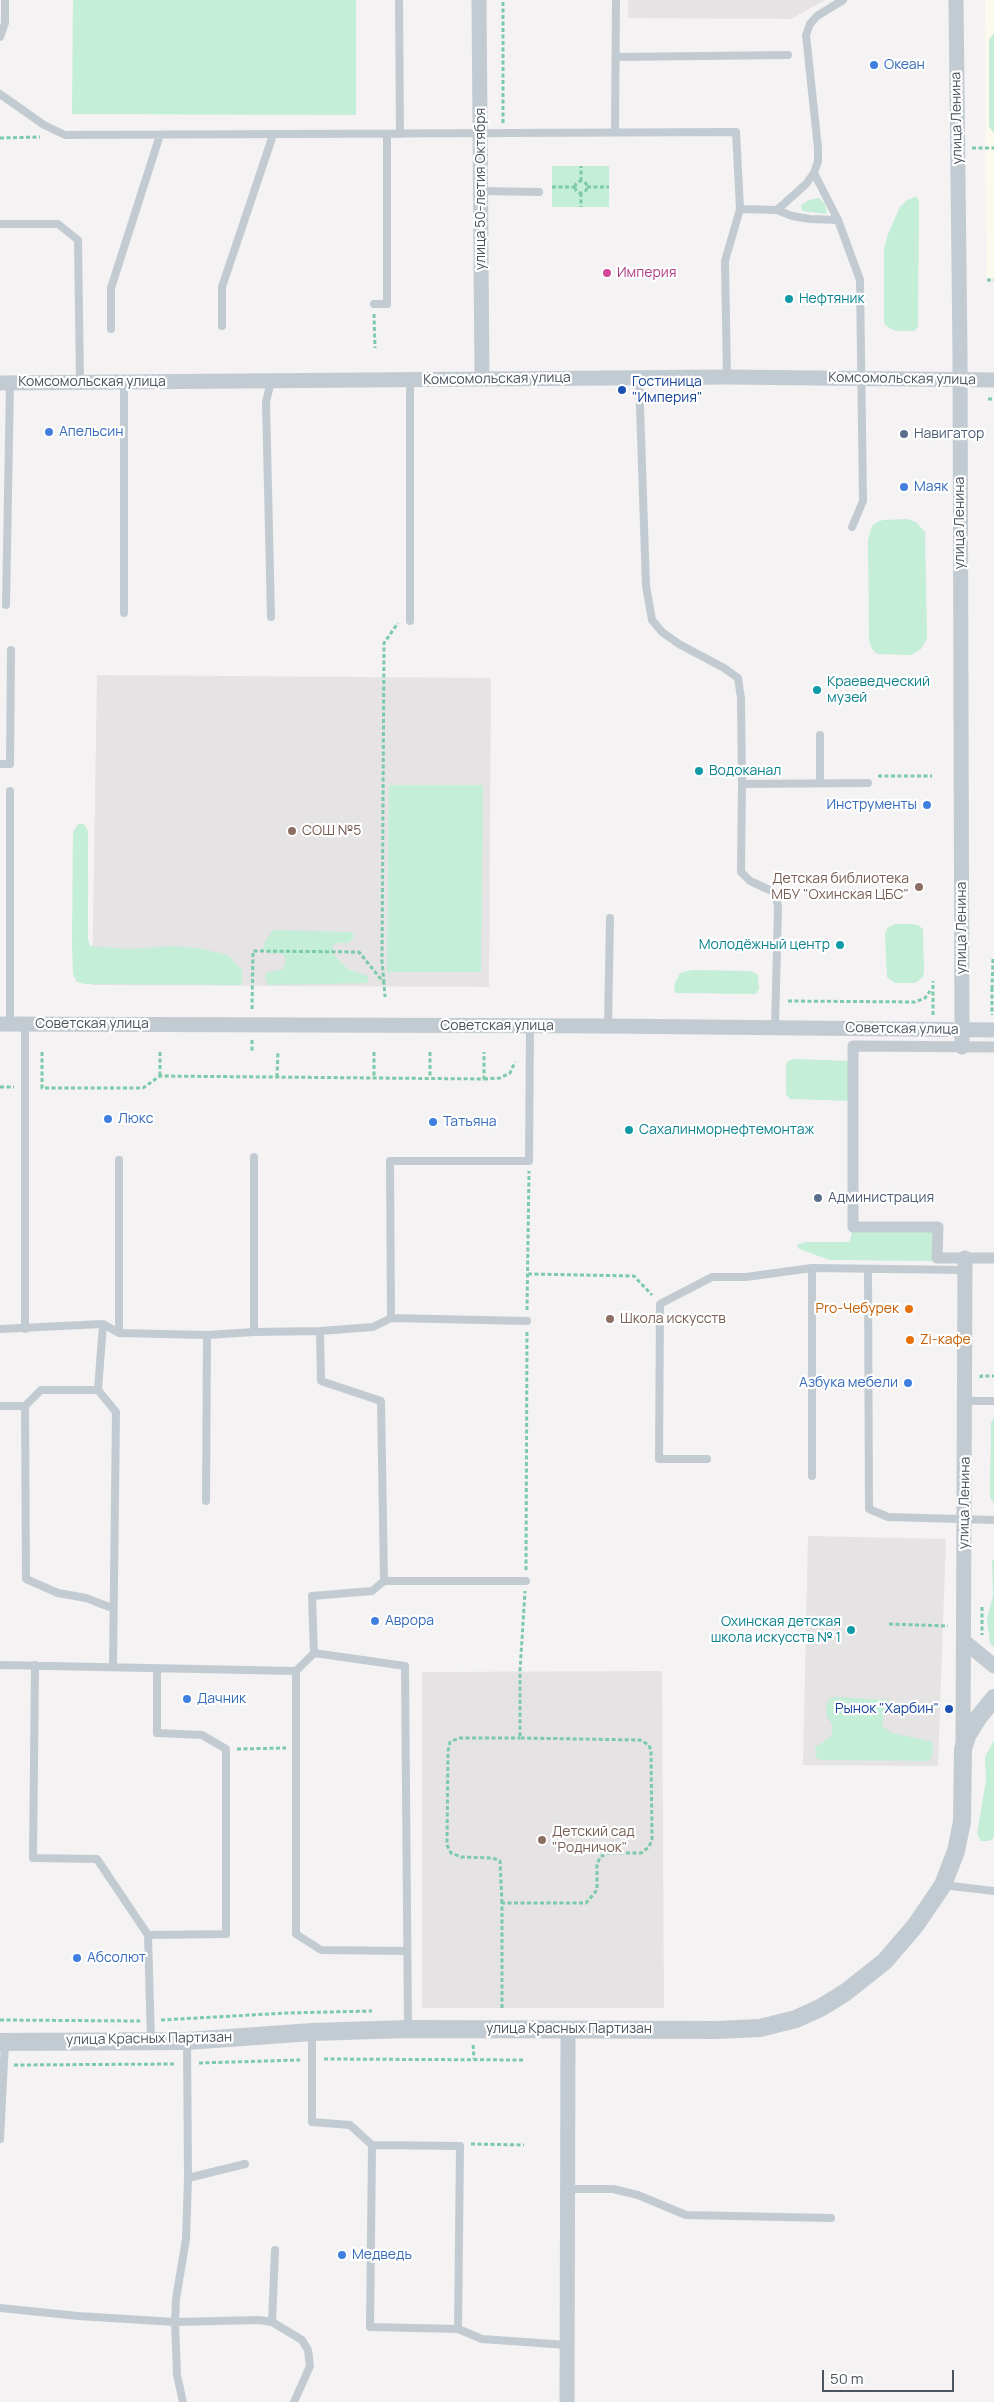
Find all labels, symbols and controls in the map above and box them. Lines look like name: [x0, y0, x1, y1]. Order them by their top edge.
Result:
place label: Океан: [884, 57, 925, 73]
marker: Океан: [868, 59, 880, 71]
street label: улица Ленина: [948, 72, 966, 164]
street label: улица 50-летия Октября: [473, 108, 489, 270]
place label: Империя: [617, 265, 676, 281]
marker: Империя: [601, 267, 613, 279]
place label: Нефтяник: [799, 291, 864, 307]
marker: Нефтяник: [783, 293, 795, 305]
street label: Комсомольская улица: [423, 369, 571, 389]
street label: Комсомольская улица: [828, 369, 976, 389]
street label: Комсомольская улица: [18, 374, 166, 390]
place label: Гостиница "Империя": [632, 374, 702, 407]
marker: Гостиница "Империя": [616, 384, 628, 396]
place label: Апельсин: [59, 424, 124, 440]
marker: Апельсин: [43, 426, 55, 438]
place label: Навигатор: [914, 426, 984, 442]
marker: Навигатор: [898, 428, 910, 440]
street label: улица Ленина: [952, 477, 968, 569]
place label: Маяк: [914, 479, 948, 495]
marker: Маяк: [898, 481, 910, 493]
place label: Краеведческий музей: [827, 674, 930, 706]
marker: Краеведческий музей: [811, 684, 823, 696]
place label: Водоканал: [709, 763, 781, 779]
marker: Водоканал: [693, 765, 705, 777]
place label: Инструменты: [826, 797, 917, 813]
marker: Инструменты: [921, 799, 933, 811]
place label: СОШ №5: [302, 823, 361, 839]
marker: СОШ №5: [286, 825, 298, 837]
place label: Детская библиотека МБУ "Охинская ЦБС": [771, 871, 909, 904]
marker: Детская библиотека МБУ "Охинская ЦБС": [913, 881, 925, 893]
street label: улица Ленина: [954, 882, 970, 974]
place label: Молодёжный центр: [699, 937, 830, 953]
marker: Молодёжный центр: [834, 939, 846, 951]
street label: Советская улица: [35, 1016, 149, 1032]
street label: Советская улица: [440, 1018, 554, 1034]
street label: Советская улица: [845, 1020, 959, 1038]
place label: Люкс: [118, 1111, 153, 1127]
marker: Люкс: [102, 1113, 114, 1125]
place label: Татьяна: [443, 1114, 497, 1130]
marker: Татьяна: [427, 1116, 439, 1128]
place label: Сахалинморнефтемонтаж: [639, 1122, 814, 1138]
marker: Сахалинморнефтемонтаж: [623, 1124, 635, 1136]
place label: Администрация: [828, 1190, 934, 1206]
marker: Администрация: [812, 1192, 824, 1204]
place label: Pro-Чебурек: [816, 1301, 899, 1317]
marker: Pro-Чебурек: [903, 1303, 915, 1315]
place label: Школа искусств: [620, 1311, 726, 1327]
marker: Школа искусств: [604, 1313, 616, 1325]
place label: Zi-кафе: [920, 1332, 971, 1348]
marker: Zi-кафе: [904, 1334, 916, 1346]
place label: Азбука мебели: [799, 1375, 898, 1391]
marker: Азбука мебели: [902, 1377, 914, 1389]
street label: улица Ленина: [956, 1457, 974, 1549]
place label: Аврора: [385, 1613, 434, 1629]
place label: Охинская детская школа искусств № 1: [711, 1614, 841, 1646]
marker: Аврора: [369, 1615, 381, 1627]
marker: Охинская детская школа искусств № 1: [845, 1624, 857, 1636]
place label: Дачник: [197, 1691, 246, 1707]
marker: Дачник: [181, 1693, 193, 1705]
place label: Рынок "Харбин": [835, 1701, 939, 1717]
marker: Рынок "Харбин": [943, 1703, 955, 1715]
place label: Детский сад "Родничок": [552, 1824, 635, 1856]
marker: Детский сад "Родничок": [536, 1834, 548, 1846]
place label: Абсолют: [87, 1950, 146, 1966]
marker: Абсолют: [71, 1952, 83, 1964]
street label: улица Красных Партизан: [486, 2021, 652, 2037]
street label: улица Красных Партизан: [66, 2029, 232, 2049]
place label: Медведь: [352, 2247, 412, 2263]
marker: Медведь: [336, 2249, 348, 2261]
scale bar: [824, 2360, 956, 2392]
text: 50 m: [830, 2368, 864, 2389]

